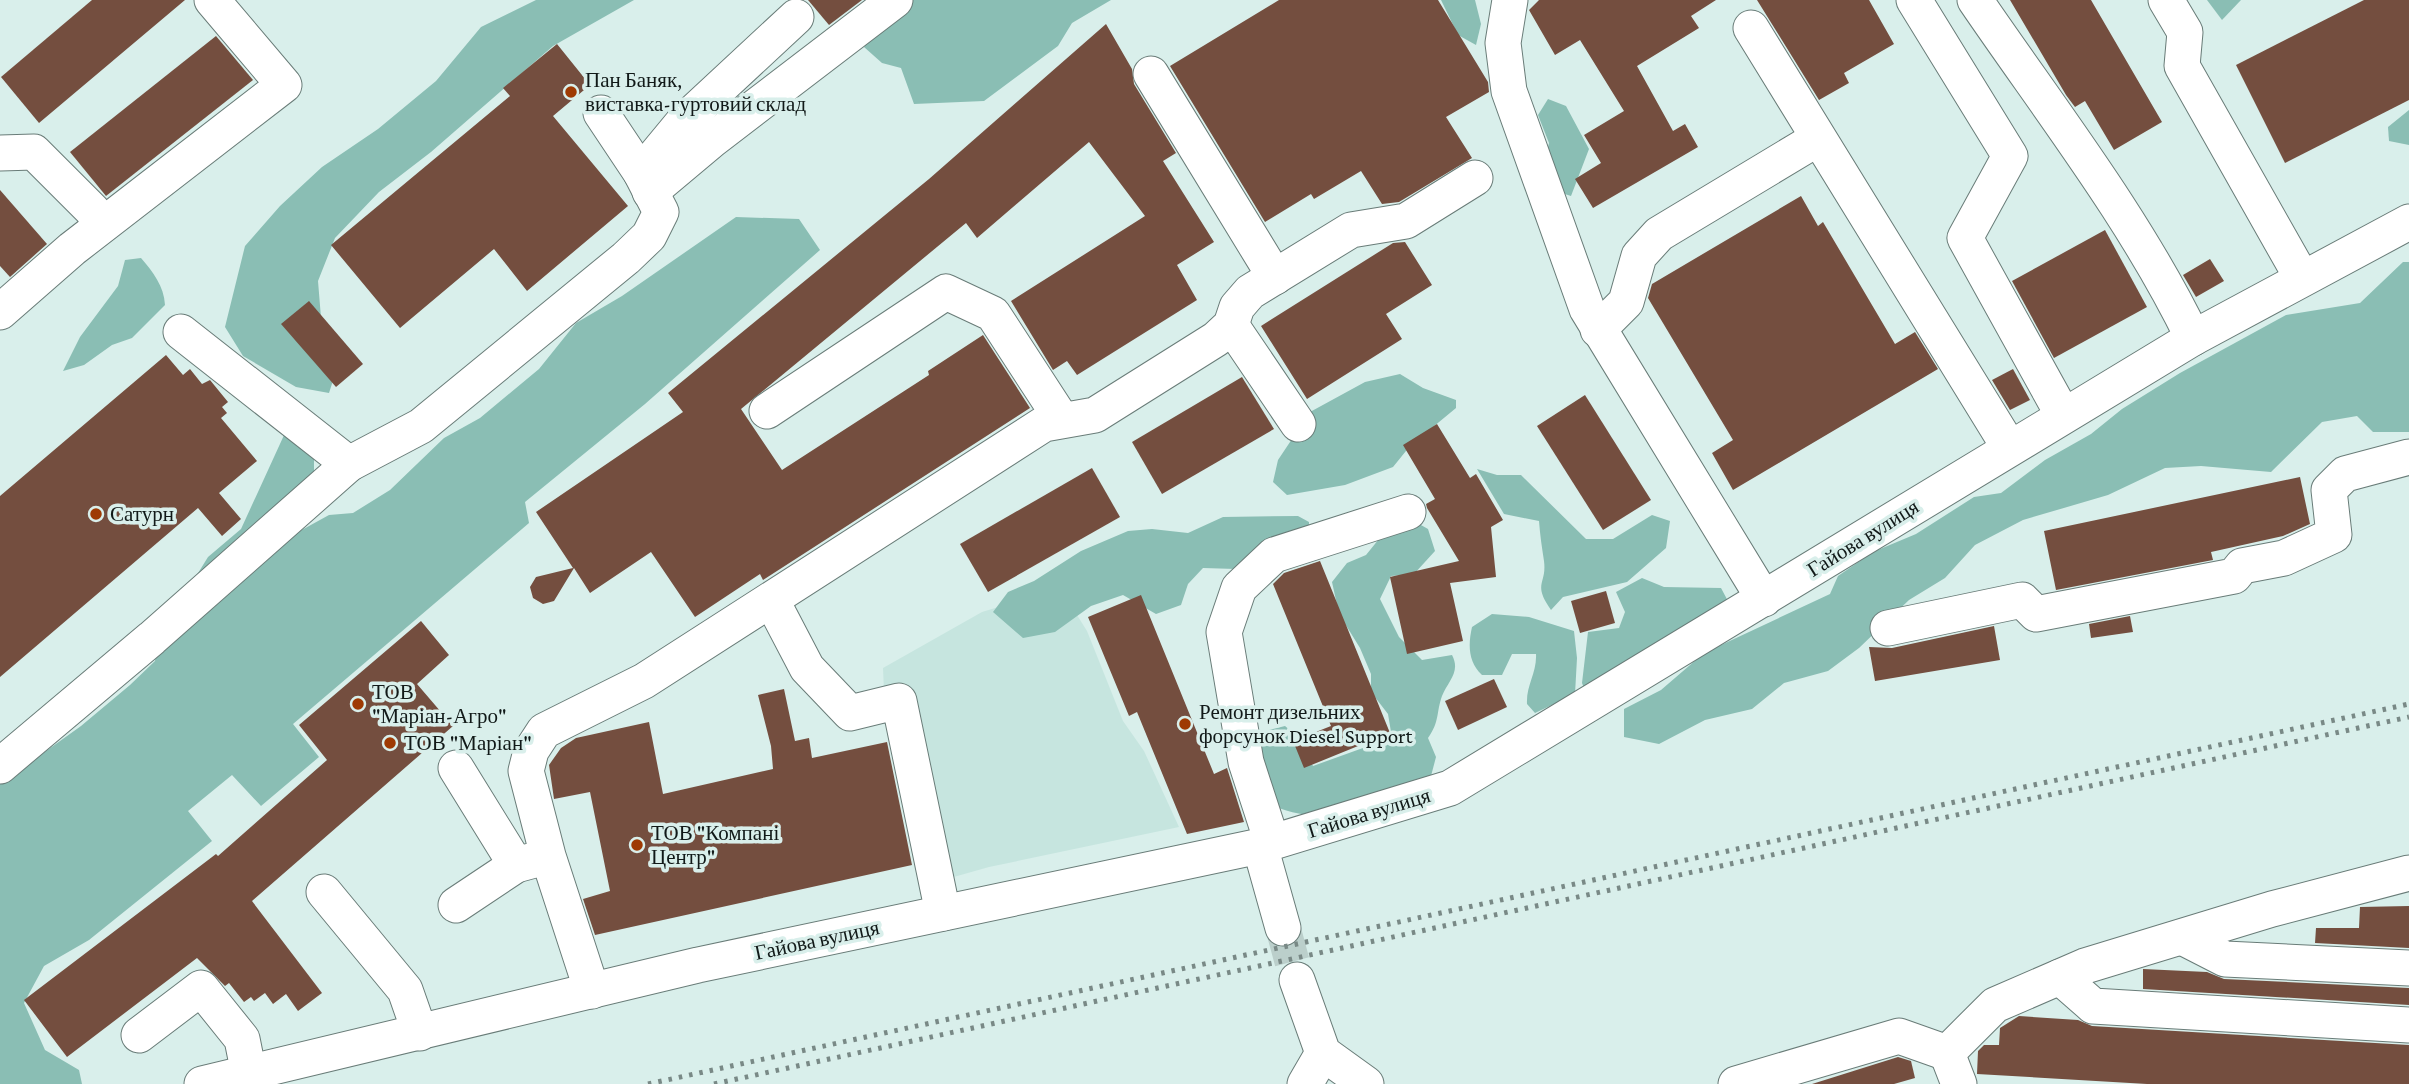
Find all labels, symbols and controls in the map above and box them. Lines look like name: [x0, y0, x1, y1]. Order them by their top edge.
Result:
place label: Пан Баняк, виставка-гуртовий склад: [585, 68, 806, 116]
marker: Пан Баняк, виставка-гуртовий склад: [563, 84, 579, 100]
street label: Гайова вулиця: [1803, 494, 1923, 582]
place label: Сатурн: [110, 502, 174, 526]
marker: Сатурн: [88, 506, 104, 522]
place label: ТОВ "Маріан-Агро": [372, 680, 507, 728]
marker: ТОВ "Маріан-Агро": [350, 696, 366, 712]
place label: Ремонт дизельних форсунок Diesel Support: [1199, 700, 1414, 748]
marker: Ремонт дизельних форсунок Diesel Support: [1177, 716, 1193, 732]
place label: ТОВ "Маріан": [404, 731, 532, 755]
marker: ТОВ "Маріан": [382, 735, 398, 751]
street label: Гайова вулиця: [1305, 783, 1434, 843]
place label: ТОВ "Компані Центр": [651, 821, 779, 869]
marker: ТОВ "Компані Центр": [629, 837, 645, 853]
street label: Гайова вулиця: [752, 915, 882, 965]

